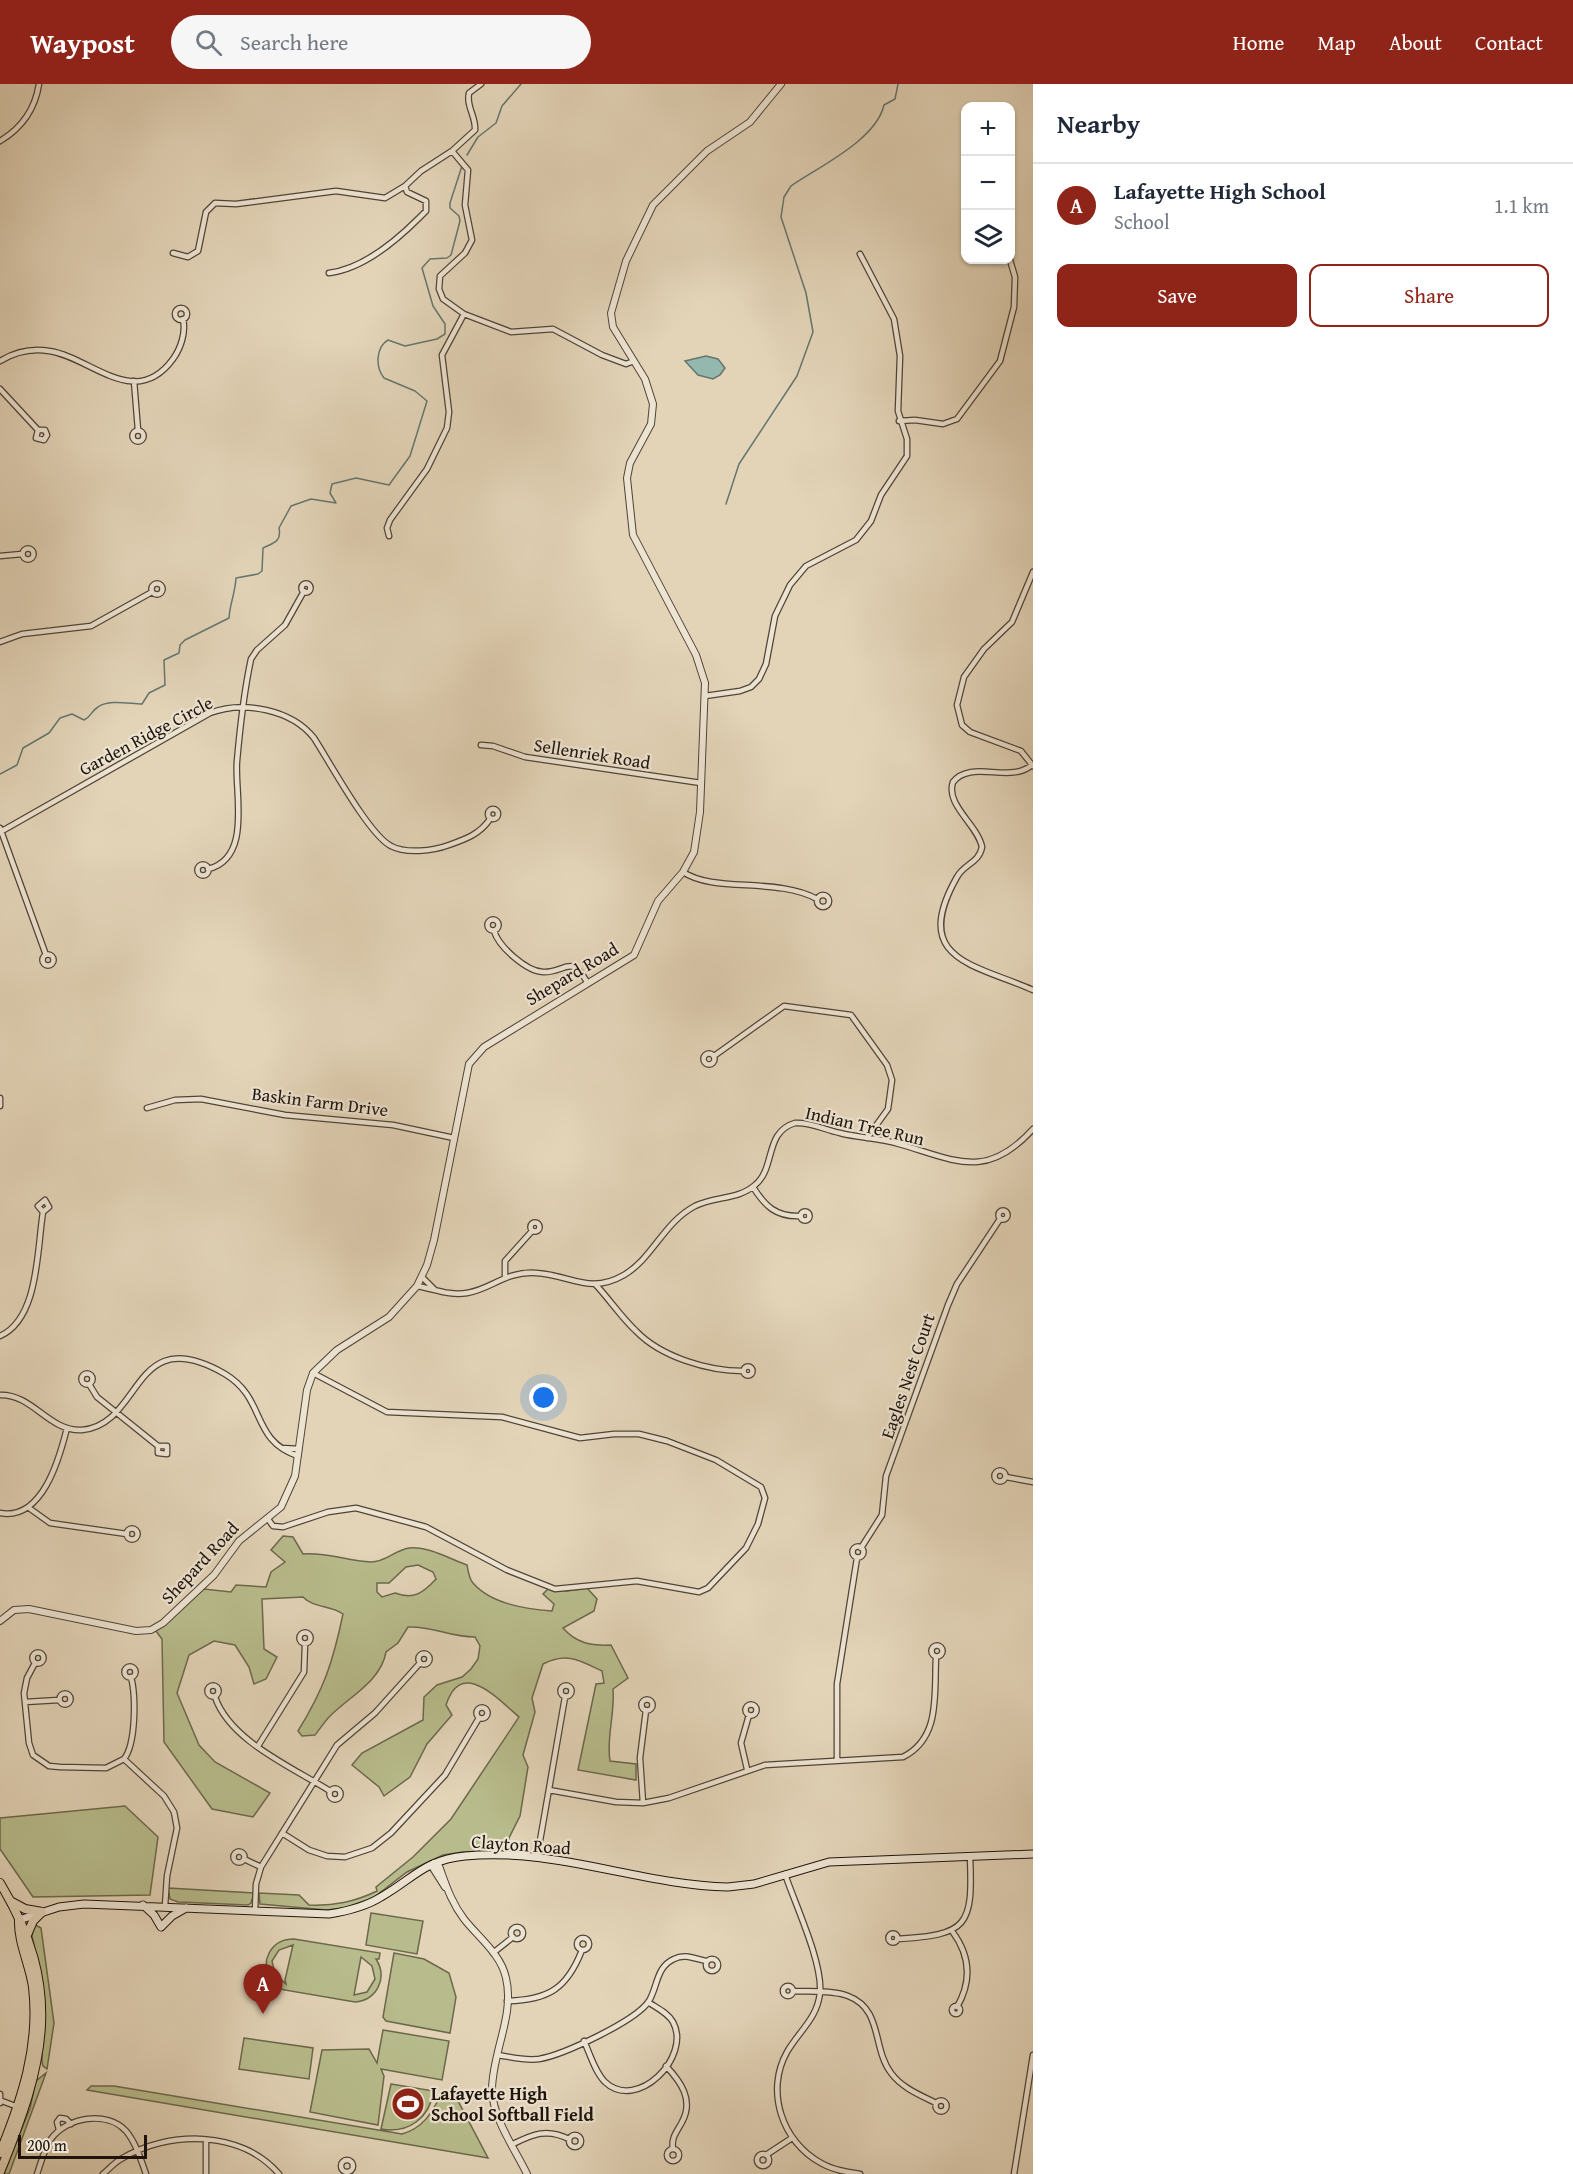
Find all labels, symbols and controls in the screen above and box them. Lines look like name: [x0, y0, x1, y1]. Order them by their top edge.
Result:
search box: [171, 15, 591, 69]
text: Waypost: [30, 22, 135, 63]
icon: search: [192, 26, 225, 59]
text: Search here: [240, 26, 348, 58]
text: Home: [1233, 27, 1284, 58]
text: Map: [1317, 27, 1356, 58]
text: About: [1389, 27, 1442, 58]
text: Contact: [1475, 27, 1543, 58]
map controls: [961, 102, 1015, 264]
button: +: [961, 102, 1015, 156]
text: Nearby: [1057, 104, 1140, 143]
button: −: [961, 156, 1015, 210]
text: Lafayette High School: [1114, 175, 1326, 207]
text: A: [1070, 191, 1083, 220]
text: 1.1 km: [1494, 191, 1549, 220]
text: School: [1114, 207, 1170, 236]
button: layers: [961, 210, 1015, 264]
button: Save: [1057, 264, 1297, 327]
button: Share: [1309, 264, 1549, 327]
street label: Garden Ridge Circle: [74, 689, 217, 782]
street label: Sellenriek Road: [532, 731, 653, 776]
street label: Shepard Road: [520, 935, 624, 1012]
street label: Baskin Farm Drive: [250, 1080, 390, 1123]
street label: Indian Tree Run: [803, 1099, 927, 1152]
street label: Eagles Nest Court: [873, 1309, 942, 1442]
your location: [529, 1383, 558, 1412]
street label: Shepard Road: [154, 1515, 245, 1610]
street label: Clayton Road: [470, 1828, 572, 1861]
pin: A: [244, 1964, 282, 2014]
place label: Lafayette High School Softball Field: [431, 2080, 594, 2128]
sports icon: Lafayette High School Softball Field: [390, 2086, 426, 2122]
scale bar: [18, 2132, 147, 2160]
text: 200 m: [27, 2133, 67, 2157]

